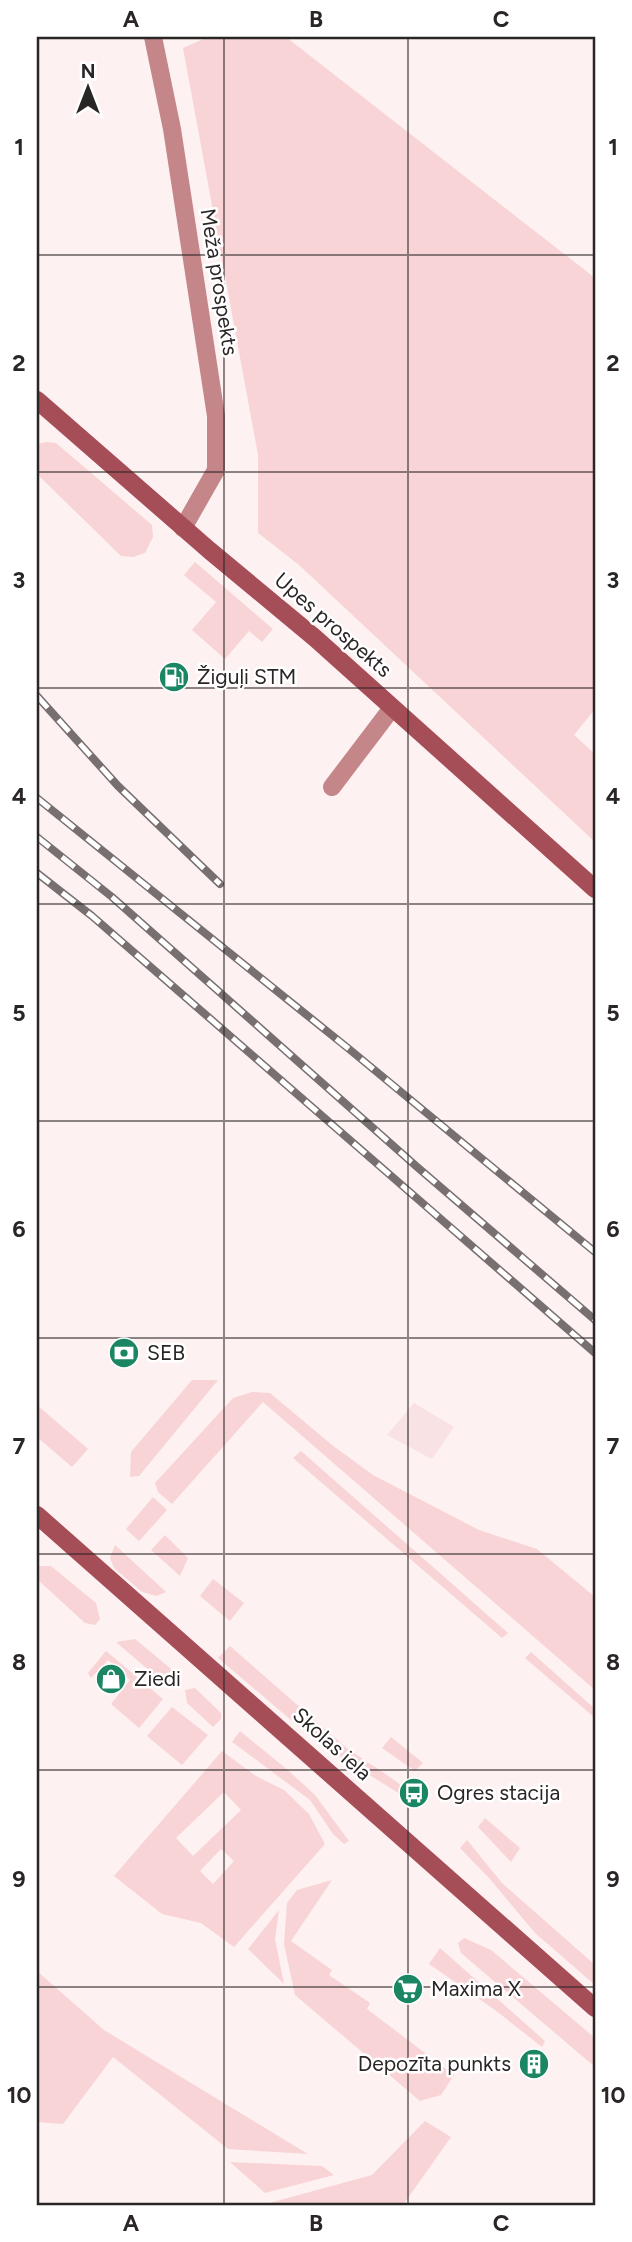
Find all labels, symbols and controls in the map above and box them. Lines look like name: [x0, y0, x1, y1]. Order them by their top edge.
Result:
text: A: [123, 5, 140, 33]
text: B: [309, 5, 323, 33]
text: C: [493, 5, 510, 33]
north arrow: [52, 52, 122, 122]
text: N: [81, 60, 95, 83]
text: 1: [14, 133, 24, 161]
text: 1: [608, 133, 618, 161]
street label: Meža prospekts: [196, 207, 243, 357]
text: 2: [12, 349, 26, 377]
text: 2: [606, 349, 620, 377]
text: 3: [13, 566, 25, 594]
text: 3: [607, 566, 619, 594]
street label: Upes prospekts: [270, 567, 397, 682]
fuel station icon: Žiguļi STM: [157, 660, 191, 694]
place label: Žiguļi STM: [197, 664, 296, 689]
text: 4: [12, 782, 26, 810]
text: 4: [606, 782, 620, 810]
text: 5: [12, 999, 26, 1027]
text: 5: [606, 999, 620, 1027]
text: 6: [12, 1215, 26, 1243]
text: 6: [606, 1215, 620, 1243]
bank icon: SEB: [107, 1336, 141, 1370]
place label: SEB: [147, 1340, 185, 1365]
text: 7: [13, 1432, 26, 1460]
text: 7: [607, 1432, 620, 1460]
text: 8: [12, 1648, 26, 1676]
text: 8: [606, 1648, 620, 1676]
shop icon: Ziedi: [94, 1662, 128, 1696]
place label: Ziedi: [134, 1666, 181, 1691]
street label: Skolas iela: [288, 1702, 377, 1785]
bus stop icon: Ogres stacija: [397, 1776, 431, 1810]
place label: Ogres stacija: [437, 1780, 560, 1805]
text: 9: [12, 1865, 26, 1893]
text: 9: [606, 1865, 620, 1893]
supermarket icon: Maxima X: [391, 1972, 425, 2006]
place label: Maxima X: [431, 1976, 521, 2001]
building icon: Depozīta punkts: [517, 2047, 551, 2081]
place label: Depozīta punkts: [358, 2051, 511, 2076]
text: 10: [7, 2081, 31, 2109]
text: 10: [601, 2081, 625, 2109]
text: A: [123, 2209, 140, 2237]
text: B: [309, 2209, 323, 2237]
text: C: [493, 2209, 510, 2237]

